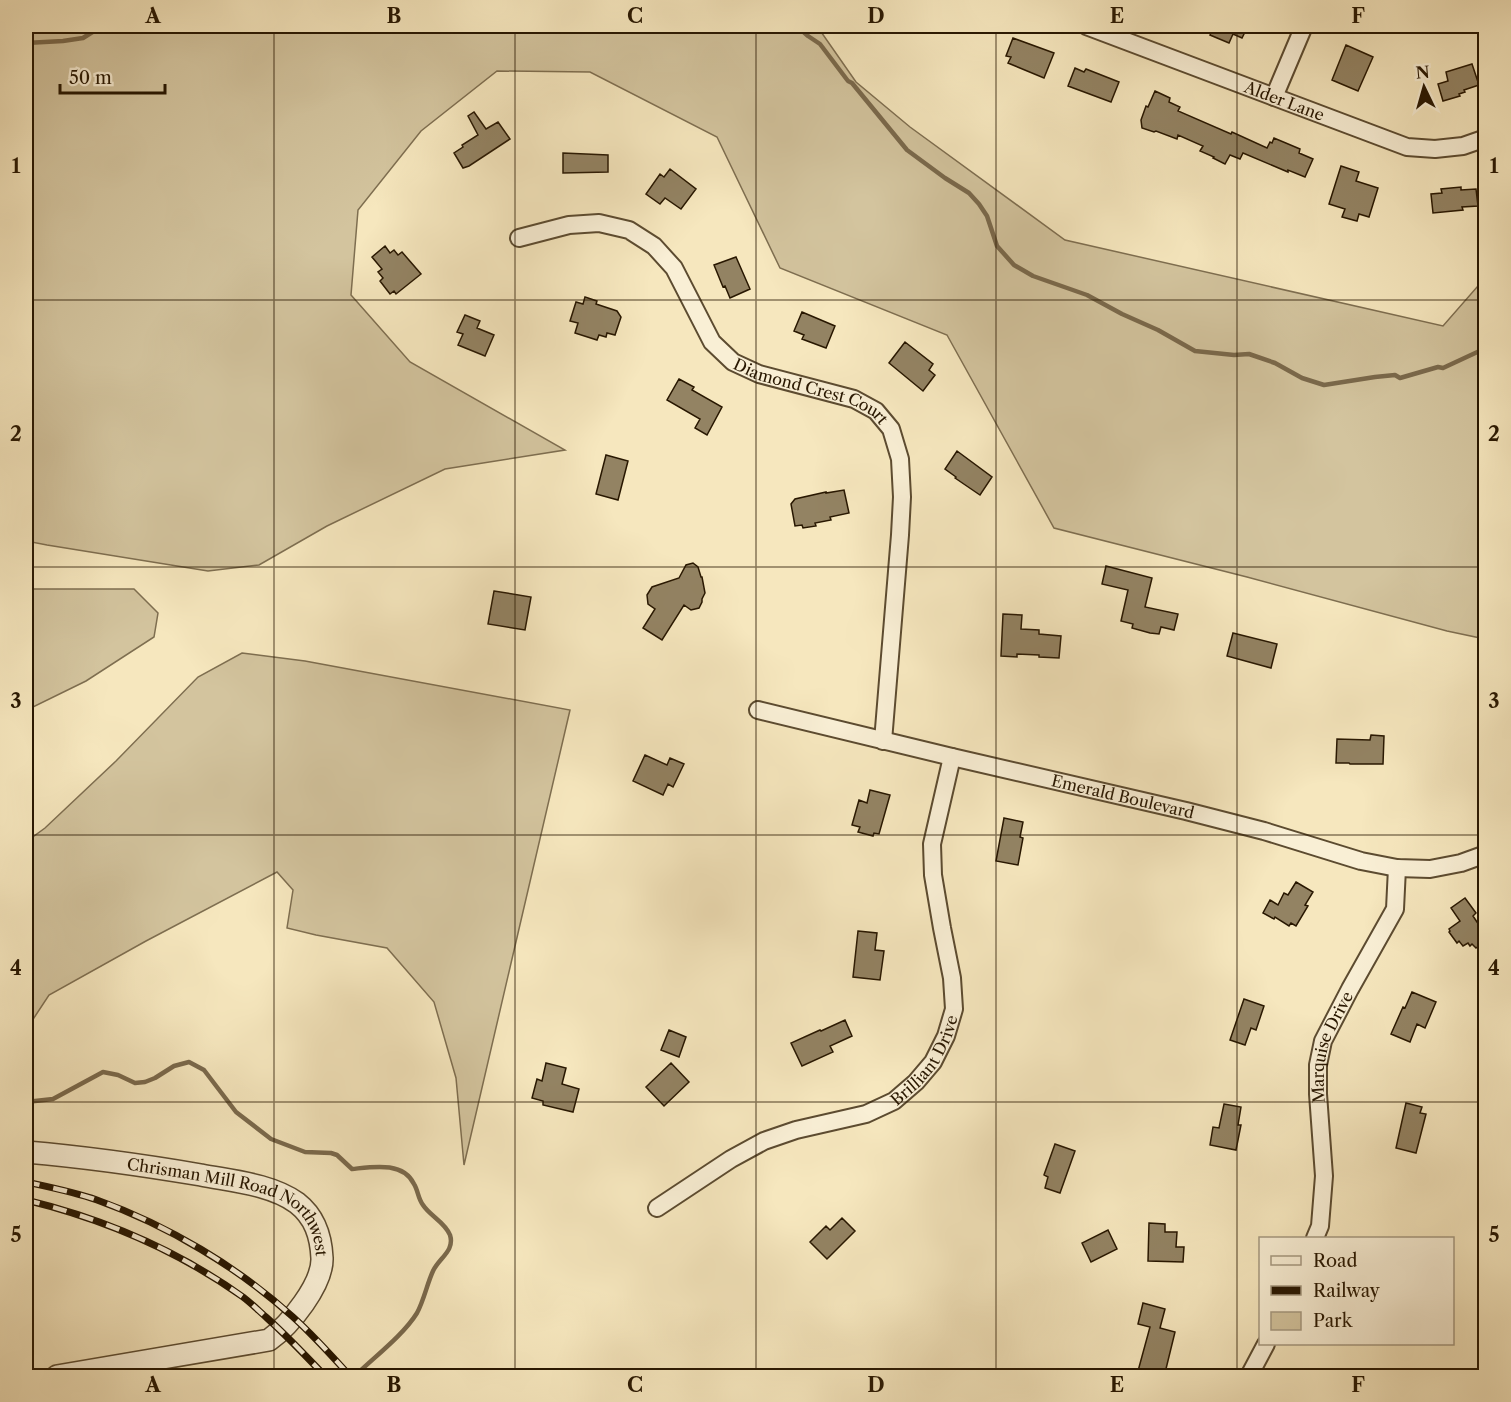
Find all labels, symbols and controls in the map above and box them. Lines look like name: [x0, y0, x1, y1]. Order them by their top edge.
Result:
text: A: [144, 4, 161, 28]
text: B: [387, 4, 402, 28]
text: C: [627, 4, 643, 28]
text: D: [867, 4, 885, 28]
text: E: [1110, 4, 1124, 28]
text: F: [1351, 4, 1365, 28]
scale bar: [60, 57, 165, 95]
north arrow: [1394, 57, 1454, 117]
text: N: [1415, 61, 1431, 83]
text: 50 m: [69, 67, 112, 89]
street label: Alder Lane: [1241, 76, 1327, 125]
text: 1: [12, 154, 21, 178]
text: 1: [1490, 154, 1499, 178]
street label: Diamond Crest Court: [730, 354, 893, 428]
text: 2: [10, 422, 22, 446]
text: 2: [1488, 422, 1500, 446]
text: 3: [10, 689, 22, 713]
text: 3: [1488, 689, 1500, 713]
street label: Emerald Boulevard: [1049, 770, 1197, 823]
text: 4: [10, 956, 22, 980]
text: 4: [1488, 956, 1500, 980]
street label: Marquise Drive: [1308, 988, 1357, 1104]
street label: Brilliant Drive: [886, 1013, 962, 1110]
street label: Chrisman Mill Road Northwest: [126, 1154, 332, 1257]
text: 5: [10, 1223, 22, 1247]
text: 5: [1488, 1223, 1500, 1247]
legend: [1259, 1237, 1454, 1345]
text: Road: [1313, 1250, 1358, 1272]
text: Railway: [1313, 1280, 1381, 1302]
text: Park: [1313, 1310, 1354, 1332]
text: A: [144, 1373, 161, 1397]
text: B: [387, 1373, 402, 1397]
text: C: [627, 1373, 643, 1397]
text: D: [867, 1373, 885, 1397]
text: E: [1110, 1373, 1124, 1397]
text: F: [1351, 1373, 1365, 1397]

